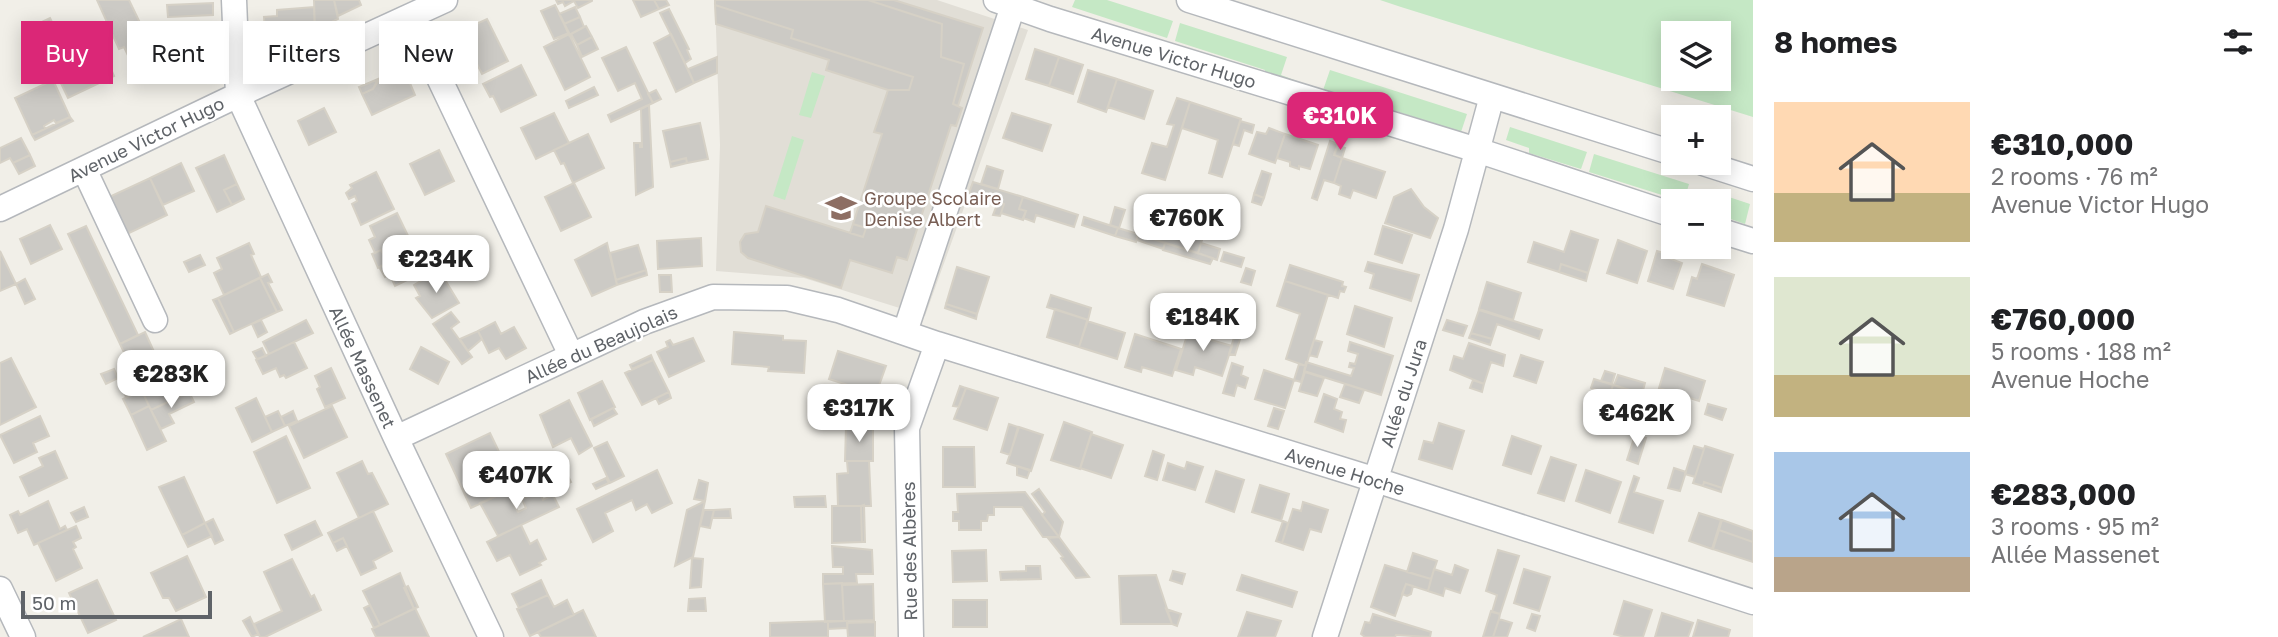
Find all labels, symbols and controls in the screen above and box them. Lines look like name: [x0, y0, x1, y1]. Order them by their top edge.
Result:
chip: Buy: [21, 21, 113, 84]
chip: Rent: [127, 21, 229, 84]
chip: Filters: [243, 21, 365, 84]
chip: New: [379, 21, 478, 84]
map controls: [1661, 21, 1731, 259]
button: layers: [1661, 21, 1731, 91]
street label: Avenue Victor Hugo: [1089, 22, 1259, 92]
icon: filters: [2219, 23, 2257, 61]
text: 8 homes: [1774, 24, 1898, 60]
street label: Avenue Victor Hugo: [64, 92, 228, 186]
pin: €310K: [1291, 92, 1389, 152]
text: €310K: [1303, 101, 1377, 129]
button: +: [1661, 105, 1731, 175]
text: €310,000: [1991, 126, 2134, 162]
icon: home: [1830, 130, 1914, 214]
text: 2 rooms · 76 m²: [1991, 162, 2158, 190]
place label: Groupe Scolaire Denise Albert: [864, 187, 1001, 230]
button: −: [1661, 189, 1731, 259]
text: Avenue Victor Hugo: [1991, 190, 2209, 218]
school or university icon: Groupe Scolaire Denise Albert: [824, 191, 858, 225]
pin: €760K: [1138, 194, 1236, 254]
text: €760K: [1150, 203, 1224, 231]
pin: €234K: [387, 236, 485, 295]
text: €234K: [398, 244, 474, 272]
pin: €184K: [1154, 294, 1252, 353]
street label: Allée du Beaujolais: [521, 301, 681, 387]
text: €760,000: [1991, 301, 2135, 337]
street label: Allée Massenet: [325, 302, 401, 432]
text: €184K: [1166, 302, 1240, 330]
icon: home: [1830, 305, 1914, 389]
street label: Allée du Jura: [1375, 336, 1431, 450]
text: 5 rooms · 188 m²: [1991, 337, 2171, 365]
pin: €283K: [122, 350, 220, 410]
text: €283K: [133, 359, 209, 387]
text: Avenue Hoche: [1991, 365, 2149, 393]
pin: €317K: [810, 384, 908, 444]
pin: €462K: [1588, 390, 1686, 449]
text: €317K: [823, 393, 895, 421]
text: €462K: [1599, 398, 1675, 426]
street label: Avenue Hoche: [1283, 442, 1407, 500]
pin: €407K: [467, 452, 565, 511]
text: €407K: [479, 460, 553, 488]
text: €283,000: [1991, 476, 2136, 512]
icon: home: [1830, 480, 1914, 564]
street label: Rue des Albères: [897, 481, 921, 621]
text: 3 rooms · 95 m²: [1991, 512, 2159, 540]
text: Allée Massenet: [1991, 540, 2160, 568]
scale bar: [21, 588, 212, 620]
text: 50 m: [32, 591, 76, 614]

